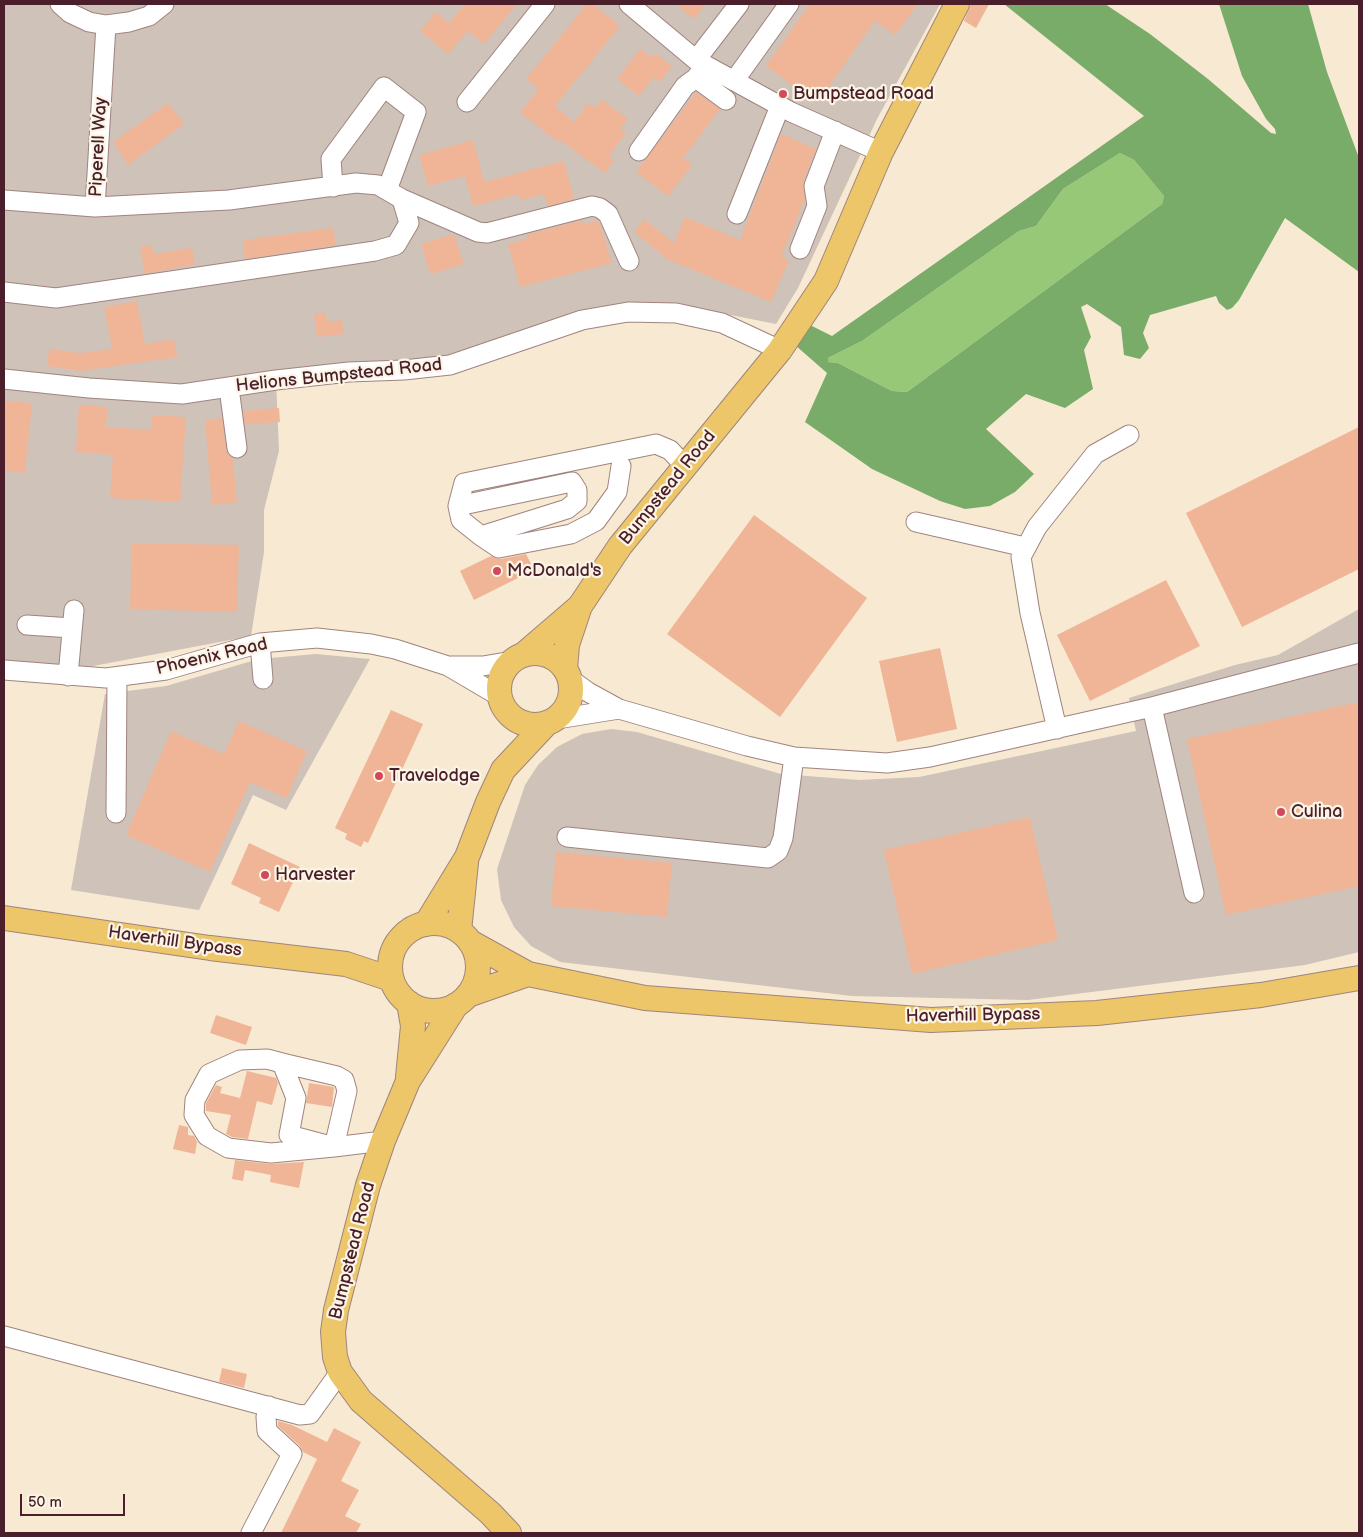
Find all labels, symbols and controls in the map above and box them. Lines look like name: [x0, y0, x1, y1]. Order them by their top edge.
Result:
place label: Bumpstead Road: [793, 83, 934, 105]
marker: Bumpstead Road: [777, 88, 789, 100]
street label: Piperell Way: [86, 96, 112, 198]
street label: Helions Bumpstead Road: [235, 354, 443, 398]
street label: Bumpstead Road: [615, 426, 721, 550]
place label: McDonald's: [507, 560, 601, 582]
marker: McDonald's: [491, 565, 503, 577]
street label: Phoenix Road: [154, 634, 270, 680]
place label: Travelodge: [389, 765, 480, 787]
marker: Travelodge: [373, 770, 385, 782]
place label: Culina: [1291, 801, 1342, 823]
marker: Culina: [1275, 806, 1287, 818]
place label: Harvester: [275, 864, 355, 886]
marker: Harvester: [259, 869, 271, 881]
street label: Haverhill Bypass: [107, 922, 243, 962]
street label: Haverhill Bypass: [905, 1004, 1041, 1028]
street label: Bumpstead Road: [325, 1180, 381, 1322]
scale bar: [22, 1484, 128, 1516]
text: 50 m: [28, 1493, 62, 1512]

